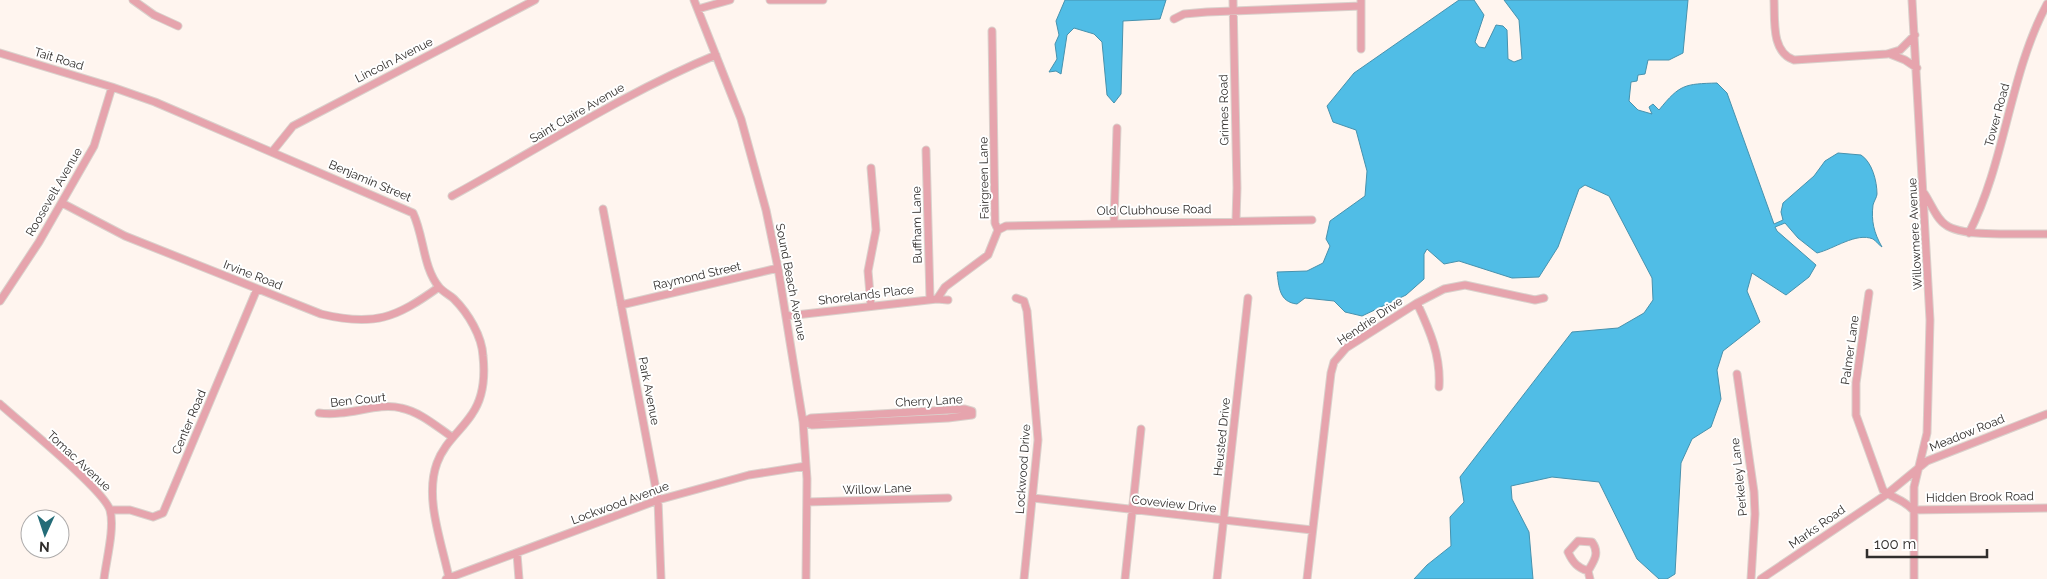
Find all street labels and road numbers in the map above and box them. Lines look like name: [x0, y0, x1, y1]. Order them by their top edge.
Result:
street label: Lincoln Avenue: [353, 34, 435, 86]
street label: Tait Road: [33, 45, 85, 73]
street label: Grimes Road: [1216, 74, 1232, 146]
street label: Saint Claire Avenue: [527, 80, 627, 146]
street label: Tower Road: [1982, 82, 2012, 148]
street label: Fairgreen Lane: [976, 137, 992, 219]
street label: Roosevelt Avenue: [23, 145, 85, 239]
street label: Benjamin Street: [327, 157, 413, 205]
street label: Willowmere Avenue: [1905, 178, 1925, 290]
street label: Buffham Lane: [909, 186, 925, 264]
street label: Old Clubhouse Road: [1096, 202, 1212, 218]
street label: Sound Beach Avenue: [773, 222, 809, 342]
street label: Irvine Road: [222, 257, 284, 293]
street label: Raymond Street: [652, 259, 742, 293]
street label: Shorelands Place: [817, 282, 915, 308]
street label: Hendrie Drive: [1335, 294, 1405, 348]
street label: Palmer Lane: [1838, 314, 1862, 386]
street label: Park Avenue: [636, 356, 662, 426]
street label: Center Road: [169, 388, 209, 456]
street label: Ben Court: [330, 390, 386, 410]
street label: Cherry Lane: [895, 392, 963, 410]
street label: Heusted Drive: [1211, 397, 1233, 477]
street label: Meadow Road: [1927, 412, 2007, 454]
street label: Lockwood Drive: [1013, 424, 1033, 514]
street label: Tomac Avenue: [44, 428, 114, 494]
street label: Perkeley Lane: [1728, 437, 1750, 517]
street label: Lockwood Avenue: [569, 479, 671, 527]
street label: Willow Lane: [842, 481, 912, 497]
street label: Hidden Brook Road: [1926, 489, 2034, 505]
street label: Coveview Drive: [1131, 493, 1217, 515]
street label: Marks Road: [1786, 503, 1848, 551]

